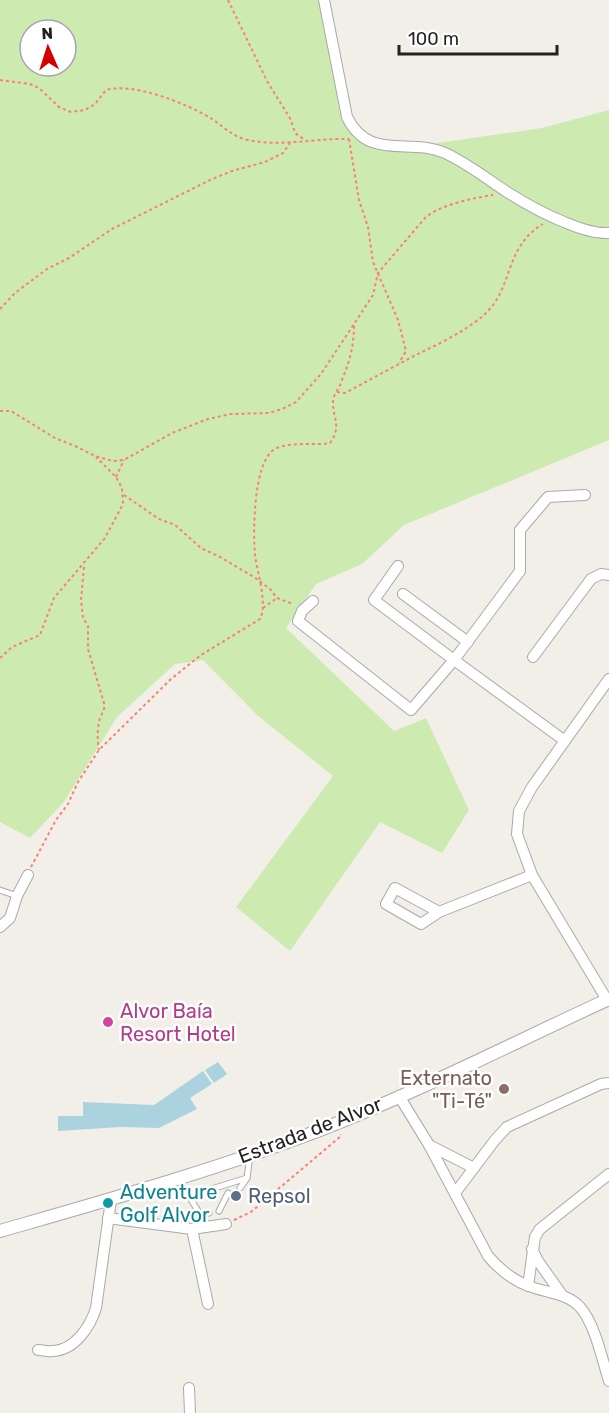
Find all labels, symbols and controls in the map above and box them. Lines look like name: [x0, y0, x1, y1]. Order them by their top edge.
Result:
north arrow: [18, 18, 78, 78]
scale bar: [399, 18, 556, 56]
text: N: [41, 24, 53, 43]
text: 100 m: [408, 28, 459, 50]
place label: Alvor Baía Resort Hotel: [120, 999, 236, 1046]
marker: Alvor Baía Resort Hotel: [101, 1015, 115, 1029]
place label: Externato "Ti-Té": [400, 1066, 492, 1113]
marker: Externato "Ti-Té": [497, 1082, 511, 1096]
street label: Estrada de Alvor: [235, 1091, 386, 1168]
place label: Adventure Golf Alvor: [120, 1180, 218, 1227]
place label: Repsol: [248, 1184, 311, 1208]
marker: Repsol: [229, 1189, 243, 1203]
marker: Adventure Golf Alvor: [101, 1196, 115, 1210]

